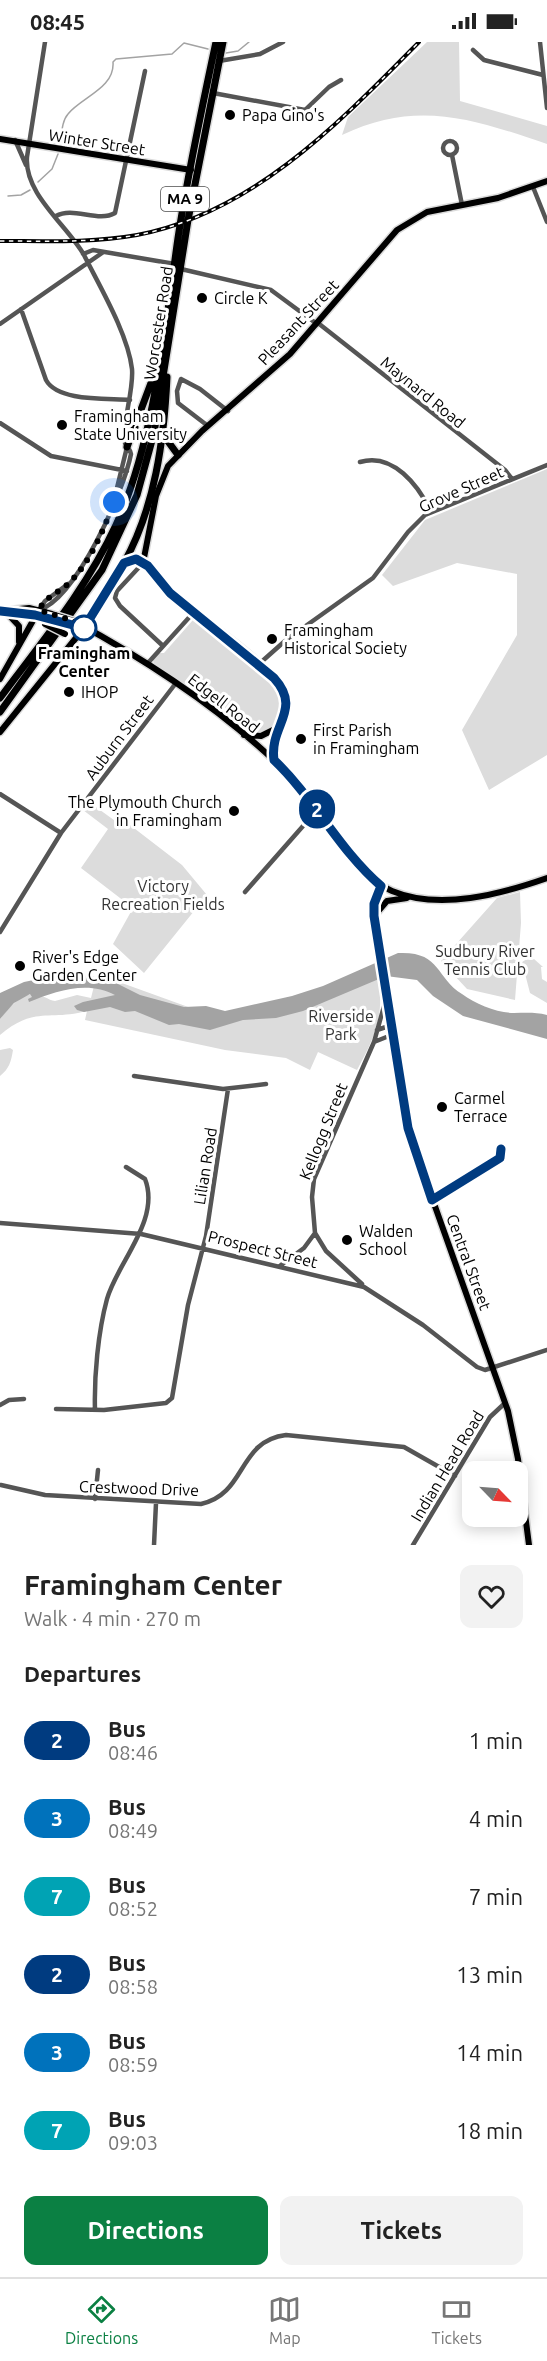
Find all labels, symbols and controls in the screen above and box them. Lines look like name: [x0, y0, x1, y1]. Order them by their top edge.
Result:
text: 08:45: [30, 9, 85, 34]
place label: Papa Gino's: [242, 106, 324, 124]
marker: Papa Gino's: [223, 108, 237, 122]
street label: Winter Street: [47, 125, 147, 159]
road number: MA 9: [161, 187, 209, 211]
street label: Worcester Road: [140, 265, 176, 381]
street label: Pleasant Street: [254, 275, 342, 368]
place label: Circle K: [214, 289, 268, 307]
marker: Circle K: [195, 291, 209, 305]
street label: Maynard Road: [377, 353, 469, 431]
place label: Framingham State University: [74, 407, 187, 443]
marker: Framingham State University: [55, 418, 69, 432]
street label: Grove Street: [416, 462, 507, 516]
your location: [99, 487, 129, 517]
marker: Framingham Center: [71, 615, 97, 641]
place label: Framingham Historical Society: [284, 621, 407, 657]
marker: Framingham Historical Society: [265, 632, 279, 646]
place label: Framingham Center: [38, 644, 130, 680]
street label: Edgell Road: [185, 670, 263, 736]
place label: IHOP: [81, 683, 118, 701]
marker: IHOP: [62, 685, 76, 699]
street label: Auburn Street: [81, 690, 157, 783]
place label: First Parish in Framingham: [313, 721, 419, 757]
marker: First Parish in Framingham: [294, 732, 308, 746]
line badge: 2: [298, 790, 336, 828]
place label: The Plymouth Church in Framingham: [68, 793, 222, 829]
text: 2: [311, 797, 323, 821]
marker: The Plymouth Church in Framingham: [227, 804, 241, 818]
park label: Victory Recreation Fields: [101, 877, 225, 913]
park label: Sudbury River Tennis Club: [435, 942, 535, 978]
place label: River's Edge Garden Center: [32, 948, 137, 984]
marker: River's Edge Garden Center: [13, 959, 27, 973]
park label: Riverside Park: [308, 1007, 374, 1043]
street label: Kellogg Street: [295, 1079, 351, 1182]
place label: Carmel Terrace: [454, 1089, 508, 1125]
marker: Carmel Terrace: [435, 1100, 449, 1114]
street label: Lilian Road: [190, 1126, 220, 1206]
street label: Central Street: [443, 1212, 495, 1313]
place label: Walden School: [359, 1222, 413, 1258]
street label: Prospect Street: [206, 1227, 320, 1271]
marker: Walden School: [340, 1233, 354, 1247]
street label: Indian Head Road: [407, 1408, 487, 1524]
north arrow: [462, 1461, 528, 1527]
map controls: [462, 1461, 528, 1527]
street label: Crestwood Drive: [79, 1477, 199, 1499]
button: heart: [460, 1565, 523, 1628]
text: Framingham Center: [24, 1569, 282, 1600]
text: Walk · 4 min · 270 m: [24, 1607, 201, 1630]
text: Departures: [24, 1661, 141, 1686]
text: Bus: [108, 1716, 146, 1741]
text: 2: [51, 1728, 63, 1752]
text: 1 min: [469, 1728, 523, 1753]
text: 08:46: [108, 1741, 158, 1764]
text: Bus: [108, 1794, 146, 1819]
text: 3: [51, 1806, 63, 1830]
text: 4 min: [469, 1806, 523, 1831]
text: 08:49: [108, 1819, 158, 1842]
text: Bus: [108, 1872, 146, 1897]
text: 7: [51, 1884, 63, 1908]
text: 7 min: [469, 1884, 523, 1909]
text: 08:52: [108, 1897, 158, 1920]
text: Bus: [108, 1950, 146, 1975]
text: 2: [51, 1962, 63, 1986]
text: 13 min: [456, 1962, 523, 1987]
text: 08:58: [108, 1975, 158, 1998]
text: Bus: [108, 2028, 146, 2053]
text: 3: [51, 2040, 63, 2064]
text: 14 min: [456, 2040, 523, 2065]
text: 08:59: [108, 2053, 158, 2076]
text: Bus: [108, 2106, 146, 2131]
text: 7: [51, 2118, 63, 2142]
text: 18 min: [456, 2118, 523, 2143]
text: 09:03: [108, 2131, 158, 2154]
button: Directions: [24, 2196, 268, 2265]
button: Tickets: [280, 2196, 523, 2265]
tab: Directions: [65, 2293, 138, 2347]
tab: Map: [268, 2293, 301, 2347]
tab: Tickets: [431, 2293, 482, 2347]

